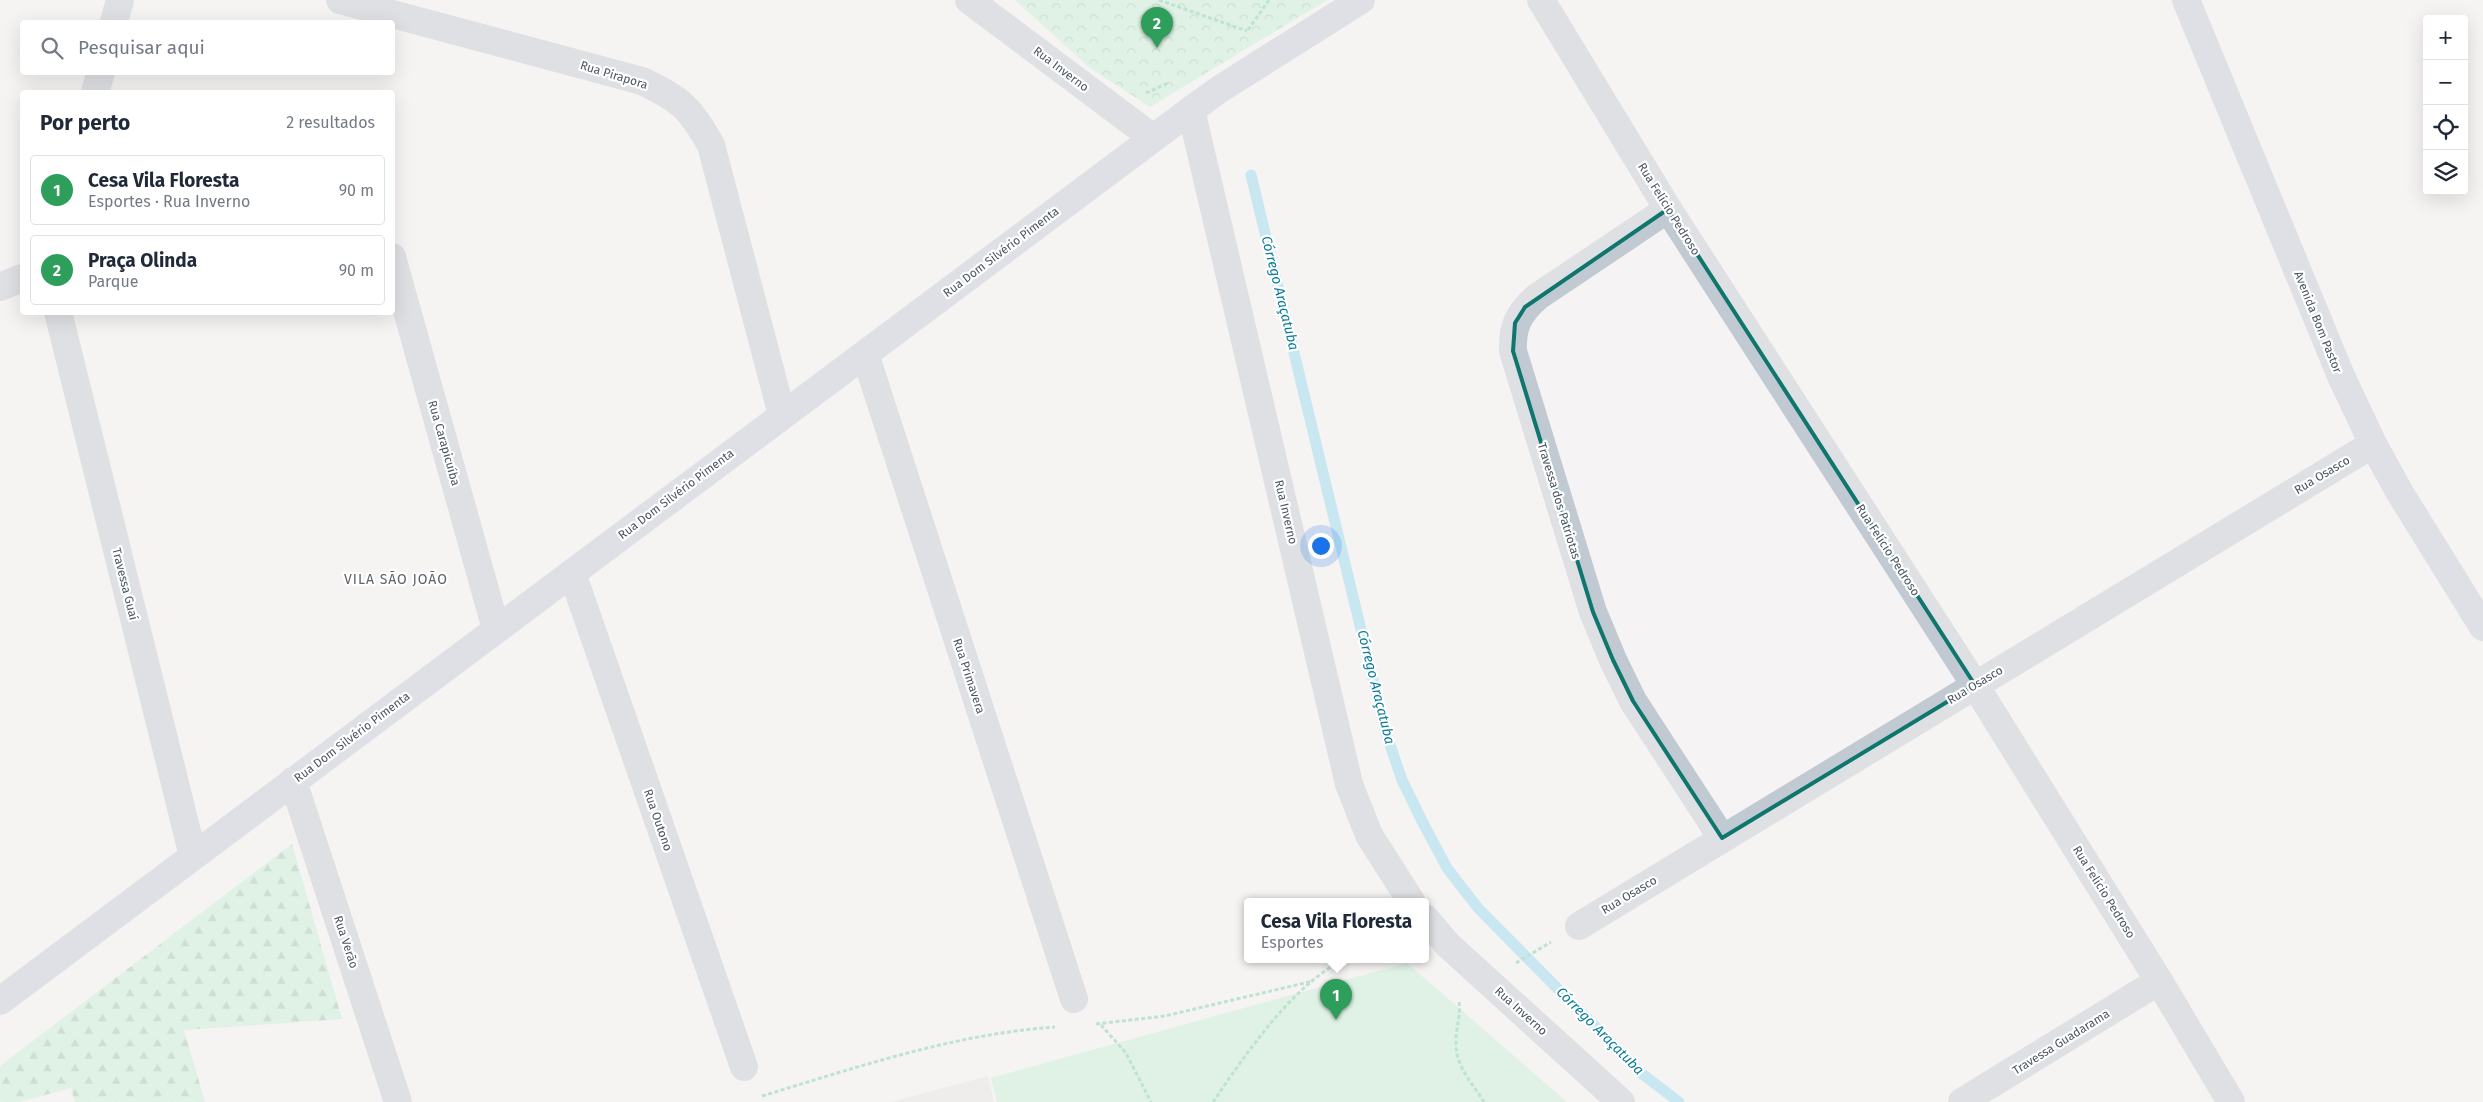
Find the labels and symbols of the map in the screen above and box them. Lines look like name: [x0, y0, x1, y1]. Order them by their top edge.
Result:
pin: 2: [1141, 7, 1173, 48]
street label: Rua Inverno: [1031, 44, 1091, 94]
street label: Rua Pirapora: [579, 58, 649, 92]
street label: Rua Felício Pedroso: [1635, 160, 1703, 258]
street label: Rua Dom Silvério Pimenta: [940, 204, 1062, 300]
water label: Córrego Araçatuba: [1258, 234, 1302, 352]
street label: Avenida Bom Pastor: [2291, 269, 2345, 375]
street label: Rua Carapicuíba: [425, 399, 463, 487]
street label: Travessa dos Patriotas: [1535, 441, 1583, 561]
street label: Rua Dom Silvério Pimenta: [615, 446, 737, 542]
street label: Rua Osasco: [2292, 453, 2352, 497]
street label: Rua Inverno: [1272, 479, 1300, 545]
street label: Rua Felício Pedroso: [1853, 502, 1923, 598]
your location: [1308, 533, 1334, 559]
street label: Travessa Guaí: [109, 546, 141, 622]
district label: VILA SÃO JOÃO: [344, 571, 448, 588]
water label: Córrego Araçatuba: [1354, 628, 1398, 746]
street label: Rua Primavera: [950, 637, 988, 715]
street label: Rua Osasco: [1945, 663, 2005, 707]
street label: Rua Dom Silvério Pimenta: [291, 689, 413, 785]
street label: Rua Outono: [641, 787, 675, 853]
street label: Rua Felício Pedroso: [2070, 843, 2138, 941]
street label: Rua Osasco: [1599, 873, 1659, 917]
street label: Rua Verão: [331, 914, 361, 970]
pin: 1: [1320, 979, 1352, 1020]
street label: Rua Inverno: [1492, 984, 1550, 1038]
water label: Córrego Araçatuba: [1553, 984, 1647, 1078]
street label: Travessa Guadarama: [2010, 1006, 2112, 1078]

